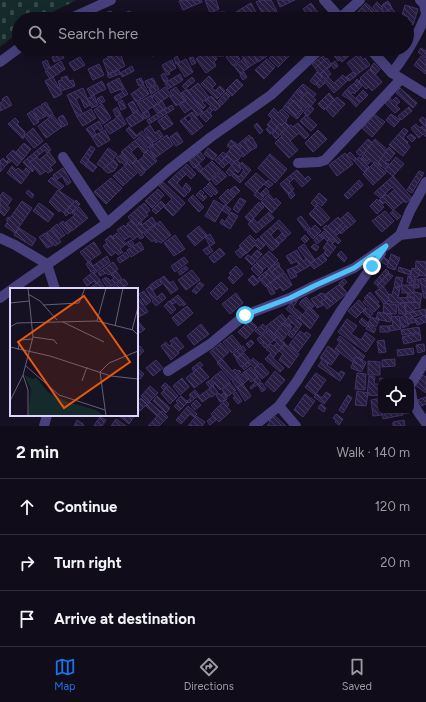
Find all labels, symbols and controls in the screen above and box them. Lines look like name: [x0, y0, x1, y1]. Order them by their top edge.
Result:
search box: [12, 12, 414, 56]
icon: search: [26, 23, 48, 45]
text: Search here: [58, 25, 138, 43]
route end: [363, 257, 381, 275]
inset map: [10, 288, 138, 416]
route start: [236, 306, 254, 324]
map controls: [378, 378, 414, 414]
button: locate: [378, 378, 414, 414]
text: 2 min: [16, 442, 59, 462]
text: Walk · 140 m: [336, 445, 410, 460]
icon: ahead: [16, 496, 38, 518]
text: Continue: [54, 498, 117, 516]
text: 120 m: [375, 499, 410, 514]
icon: right: [16, 552, 38, 574]
text: Turn right: [54, 554, 122, 572]
text: 20 m: [380, 555, 410, 570]
icon: arrive: [16, 608, 38, 630]
text: Arrive at destination: [54, 610, 195, 628]
tab: Map: [54, 656, 76, 693]
tab: Directions: [184, 656, 234, 693]
tab: Saved: [342, 656, 372, 693]

